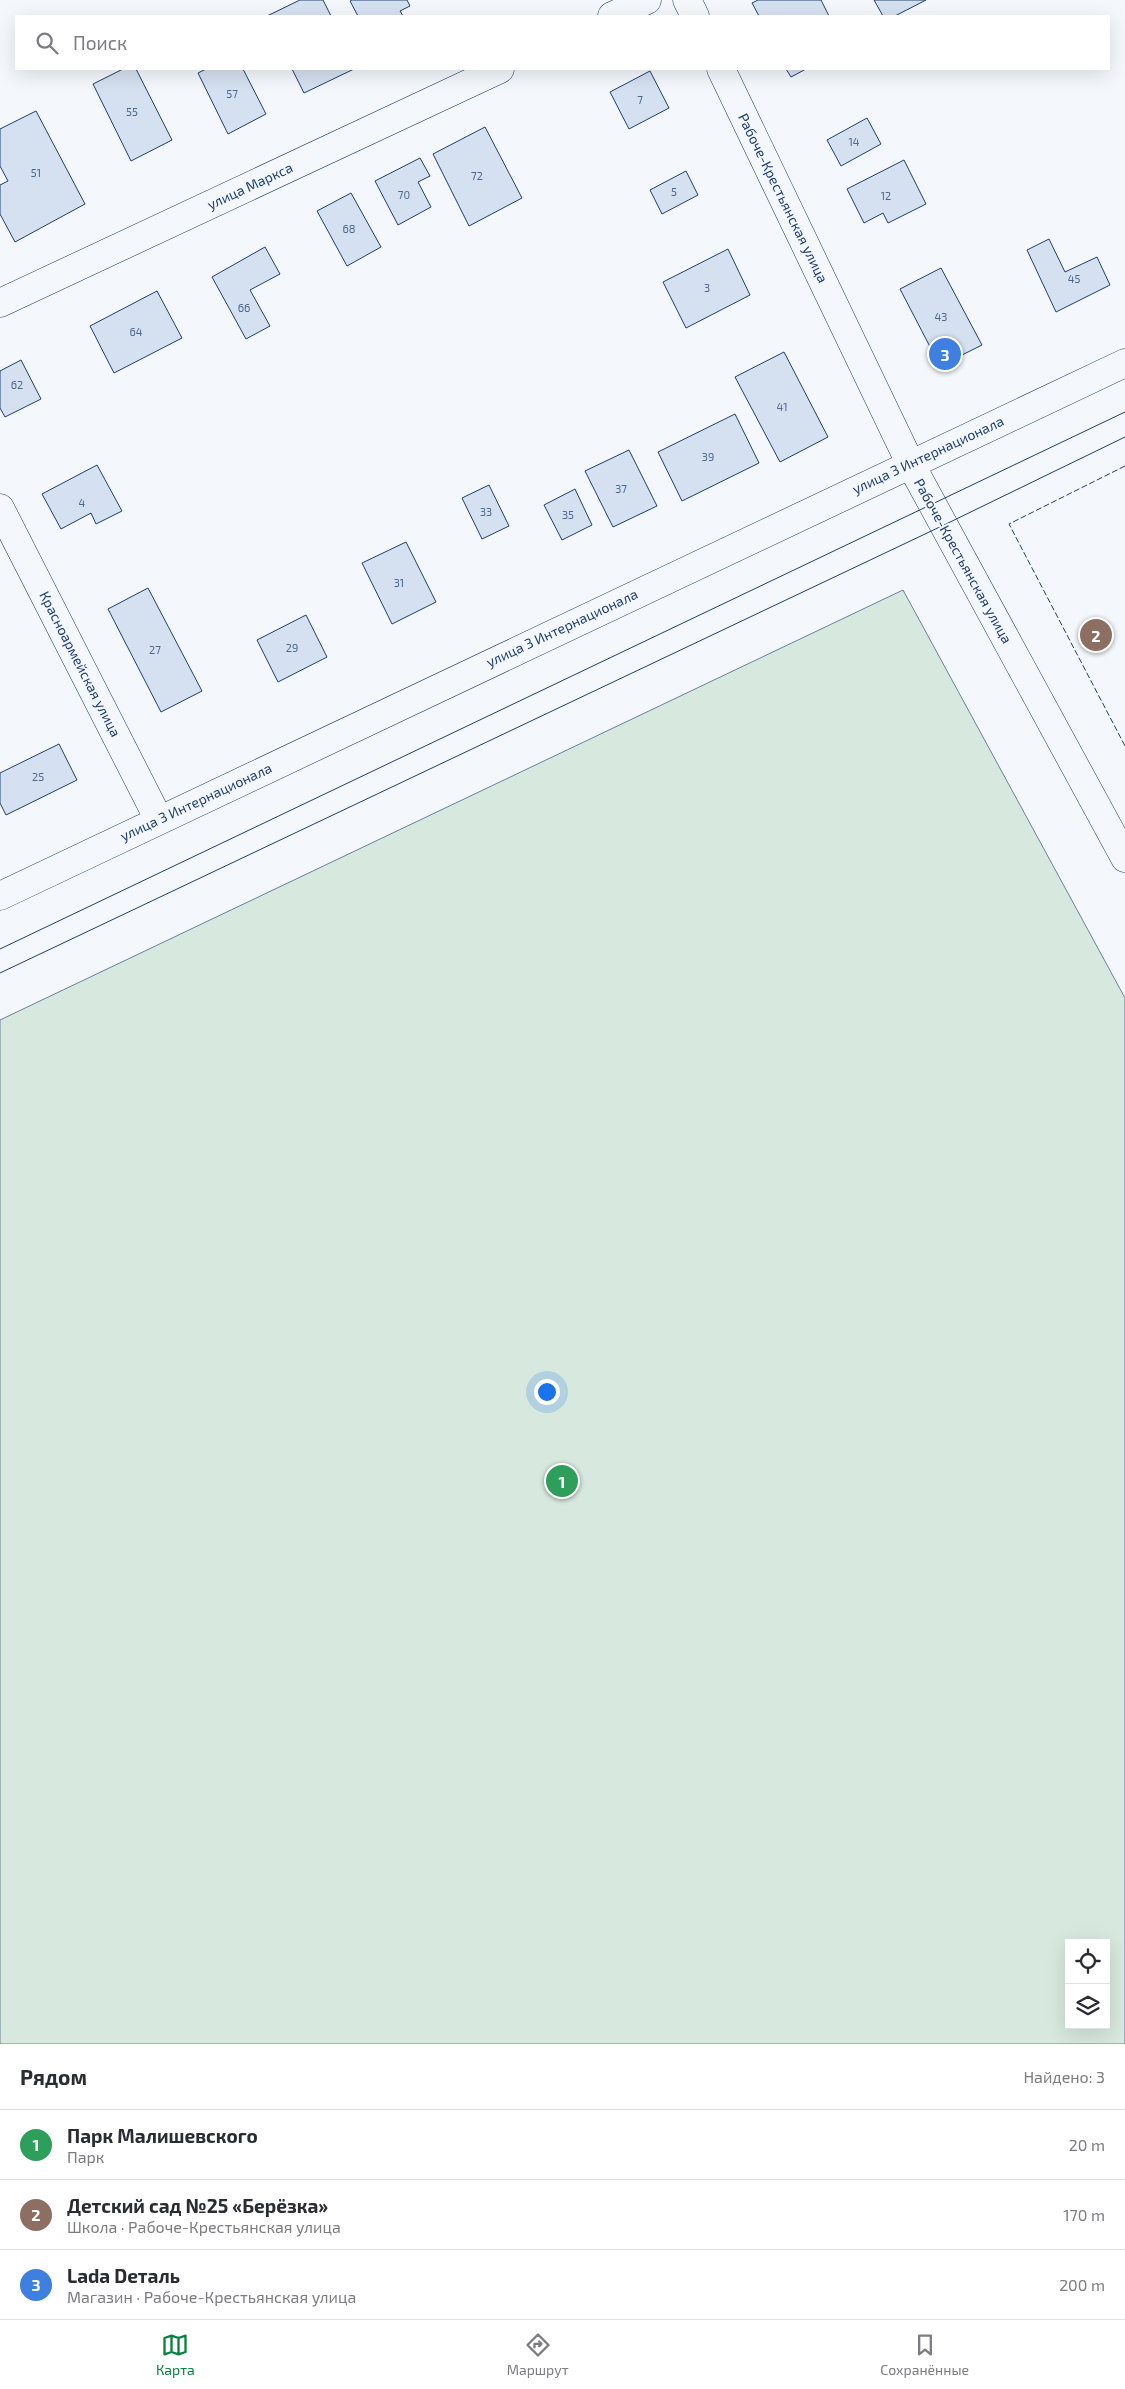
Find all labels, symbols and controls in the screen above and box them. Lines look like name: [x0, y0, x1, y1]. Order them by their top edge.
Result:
search box: [15, 15, 1110, 70]
icon: search: [33, 29, 61, 57]
text: Поиск: [73, 31, 127, 54]
house number: 57: [226, 87, 238, 100]
house number: 7: [637, 93, 643, 106]
house number: 55: [126, 105, 138, 118]
street label: Рабоче-Крестьянская улица: [735, 110, 832, 285]
house number: 14: [848, 135, 860, 148]
street label: улица Маркса: [204, 158, 295, 213]
house number: 51: [31, 166, 41, 179]
house number: 72: [471, 169, 483, 182]
house number: 5: [671, 185, 677, 198]
house number: 70: [398, 188, 410, 201]
house number: 12: [881, 189, 891, 202]
house number: 68: [343, 222, 355, 235]
house number: 45: [1068, 272, 1080, 285]
house number: 3: [704, 281, 710, 294]
house number: 66: [238, 301, 250, 314]
house number: 43: [935, 310, 947, 323]
house number: 64: [129, 325, 143, 338]
pin: 3: [929, 335, 961, 373]
house number: 62: [11, 378, 23, 391]
house number: 41: [776, 400, 788, 413]
street label: улица 3 Интернационала: [849, 412, 1006, 497]
house number: 39: [702, 450, 714, 463]
street label: Рабоче-Крестьянская улица: [911, 475, 1016, 646]
house number: 37: [615, 482, 627, 495]
house number: 4: [79, 496, 86, 509]
house number: 33: [480, 505, 492, 518]
house number: 35: [562, 508, 574, 521]
house number: 31: [394, 576, 404, 589]
street label: улица 3 Интернационала: [483, 585, 640, 670]
street label: Красноармейская улица: [36, 588, 125, 740]
pin: 2: [1080, 616, 1112, 654]
house number: 29: [286, 641, 298, 654]
house number: 27: [149, 643, 161, 656]
street label: улица 3 Интернационала: [117, 759, 274, 844]
house number: 25: [32, 770, 44, 783]
your location: [534, 1379, 560, 1405]
pin: 1: [546, 1462, 578, 1500]
map controls: [1065, 1939, 1110, 2029]
button: locate: [1065, 1939, 1110, 1984]
button: layers: [1065, 1984, 1110, 2029]
text: Рядом: [20, 2064, 87, 2089]
text: Найдено: 3: [1023, 2067, 1105, 2086]
text: Парк Малишевского: [67, 2124, 258, 2147]
text: 1: [33, 2135, 39, 2154]
text: 20 m: [1069, 2135, 1105, 2154]
text: Парк: [67, 2147, 104, 2166]
text: Детский сад №25 «Берёзка»: [67, 2194, 328, 2217]
text: 2: [31, 2205, 41, 2224]
text: 170 m: [1063, 2205, 1105, 2224]
text: Школа · Рабоче-Крестьянская улица: [67, 2217, 341, 2236]
text: Lada Dеталь: [67, 2264, 180, 2287]
text: 3: [31, 2275, 41, 2294]
text: 200 m: [1059, 2275, 1105, 2294]
text: Магазин · Рабоче-Крестьянская улица: [67, 2287, 356, 2306]
tab: Карта: [156, 2331, 195, 2378]
tab: Маршрут: [507, 2331, 569, 2378]
tab: Сохранённые: [880, 2331, 969, 2378]

